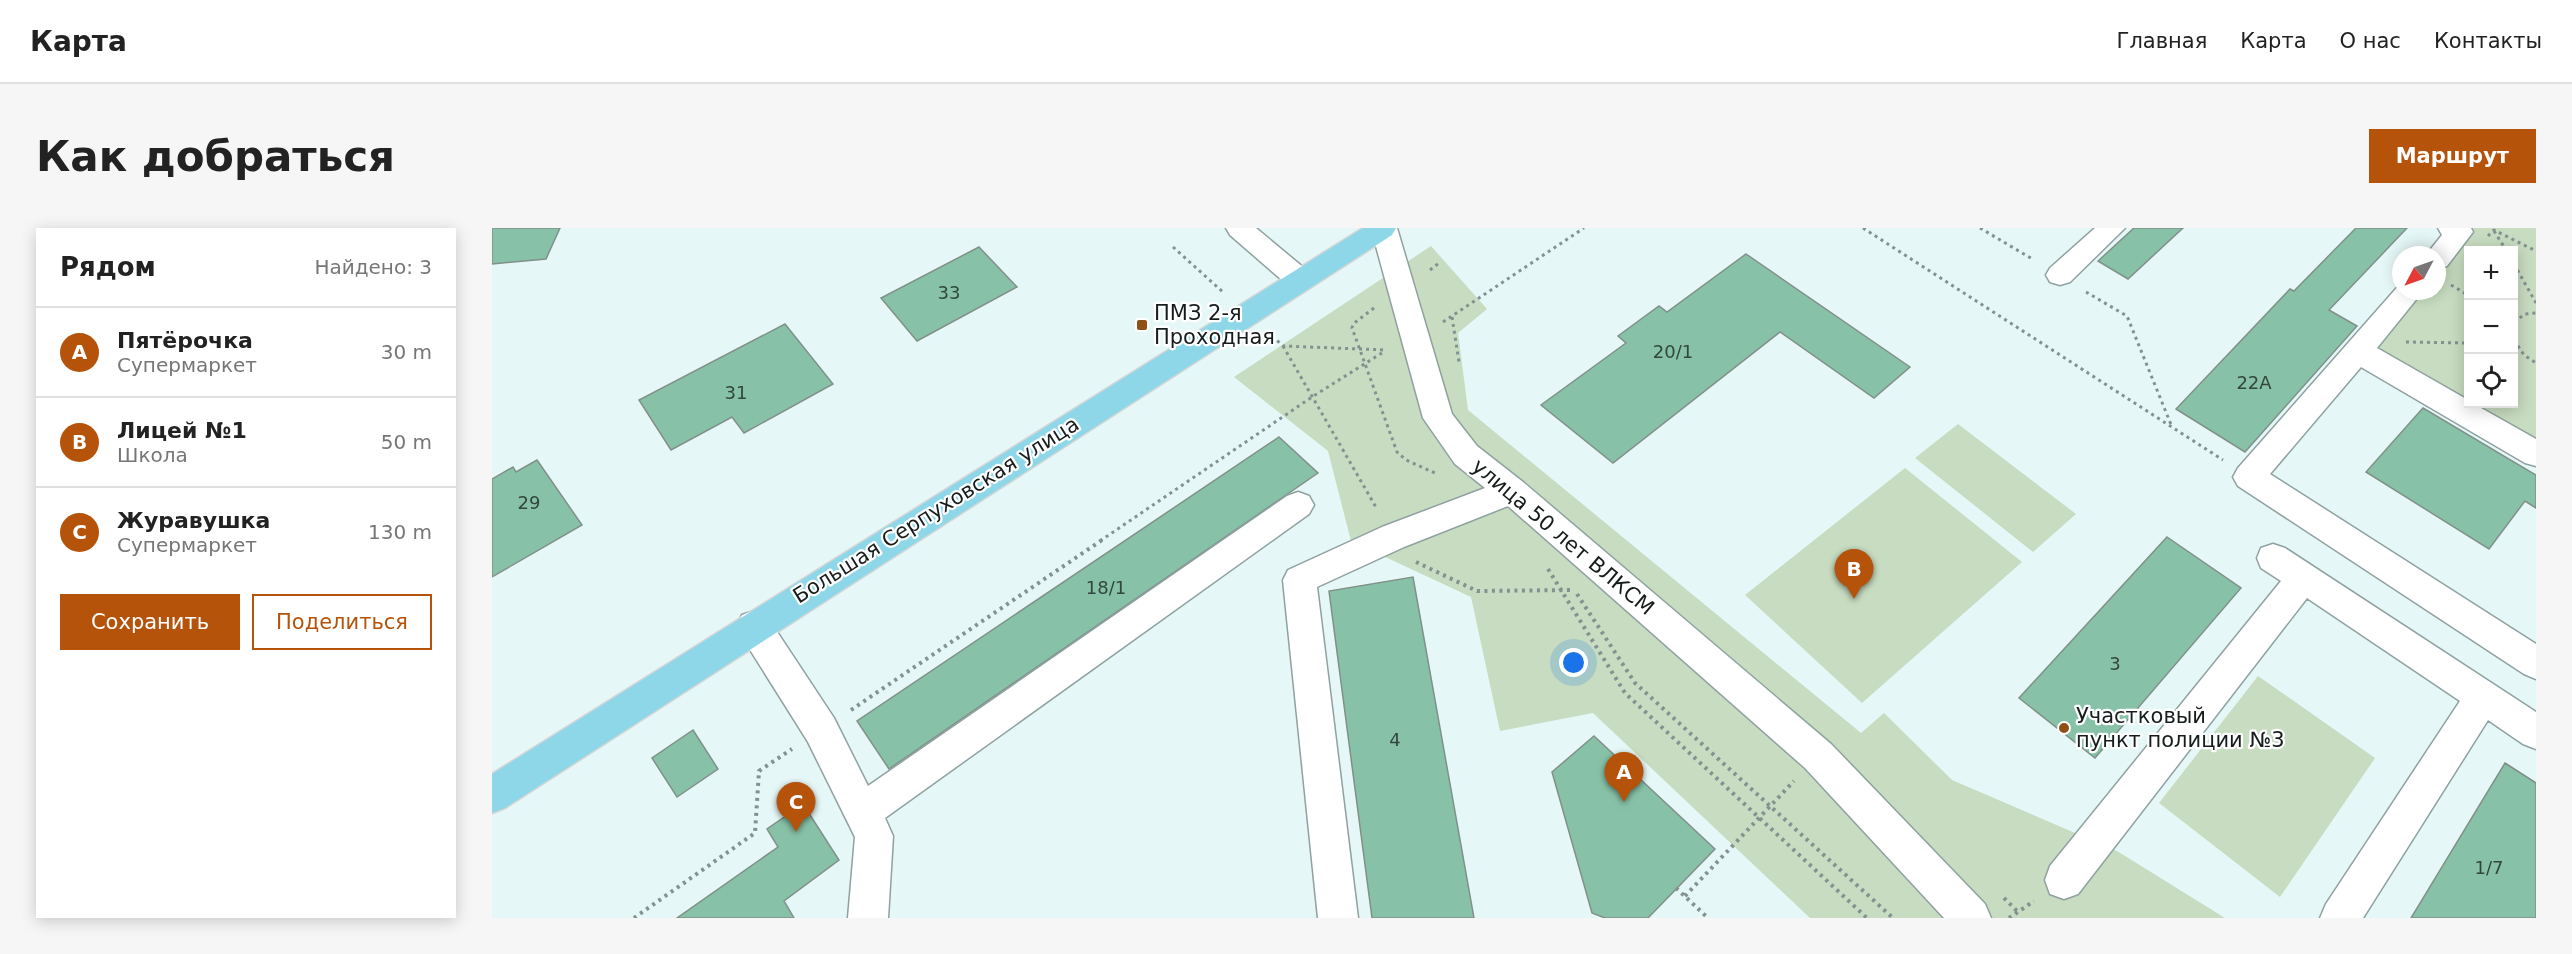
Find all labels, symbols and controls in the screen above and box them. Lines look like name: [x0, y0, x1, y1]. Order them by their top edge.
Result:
text: Карта: [30, 25, 127, 58]
text: Главная: [2117, 29, 2207, 53]
text: Карта: [2240, 29, 2307, 53]
text: О нас: [2340, 29, 2401, 53]
text: Контакты: [2434, 29, 2542, 53]
button: Маршрут: [2369, 129, 2536, 183]
text: Как добраться: [36, 132, 395, 181]
north arrow: [2392, 246, 2446, 300]
map controls: [2464, 246, 2518, 408]
button: +: [2464, 246, 2518, 300]
text: Рядом: [60, 252, 156, 282]
text: Найдено: 3: [314, 255, 432, 279]
house number: 33: [938, 282, 960, 303]
button: −: [2464, 300, 2518, 354]
place label: ПМЗ 2-я Проходная: [1154, 301, 1275, 349]
marker: ПМЗ 2-я Проходная: [1135, 318, 1149, 332]
text: Пятёрочка: [117, 328, 253, 353]
text: A: [72, 340, 87, 364]
text: 30 m: [381, 340, 432, 364]
house number: 20/1: [1653, 341, 1693, 362]
text: Супермаркет: [117, 353, 257, 377]
button: locate: [2464, 354, 2518, 408]
house number: 22А: [2236, 372, 2272, 393]
house number: 31: [725, 382, 747, 403]
street label: Большая Серпуховская улица: [789, 412, 1083, 608]
text: Лицей №1: [117, 418, 247, 443]
text: B: [72, 430, 87, 454]
text: 50 m: [381, 430, 432, 454]
text: Школа: [117, 443, 188, 467]
street label: улица 50 лет ВЛКСМ: [1467, 454, 1659, 620]
house number: 29: [518, 492, 540, 513]
text: Журавушка: [117, 508, 270, 533]
text: C: [72, 520, 87, 544]
text: 130 m: [368, 520, 432, 544]
text: Супермаркет: [117, 533, 257, 557]
pin: B: [1834, 550, 1874, 599]
house number: 18/1: [1086, 577, 1126, 598]
button: Сохранить: [60, 594, 240, 650]
button: Поделиться: [252, 594, 432, 650]
your location: [1559, 648, 1588, 677]
house number: 3: [2109, 653, 2121, 674]
place label: Участковый пункт полиции №3: [2076, 704, 2285, 752]
marker: Участковый пункт полиции №3: [2057, 721, 2071, 735]
house number: 4: [1389, 729, 1401, 750]
pin: A: [1604, 752, 1644, 802]
pin: C: [776, 782, 816, 832]
house number: 1/7: [2475, 857, 2503, 878]

